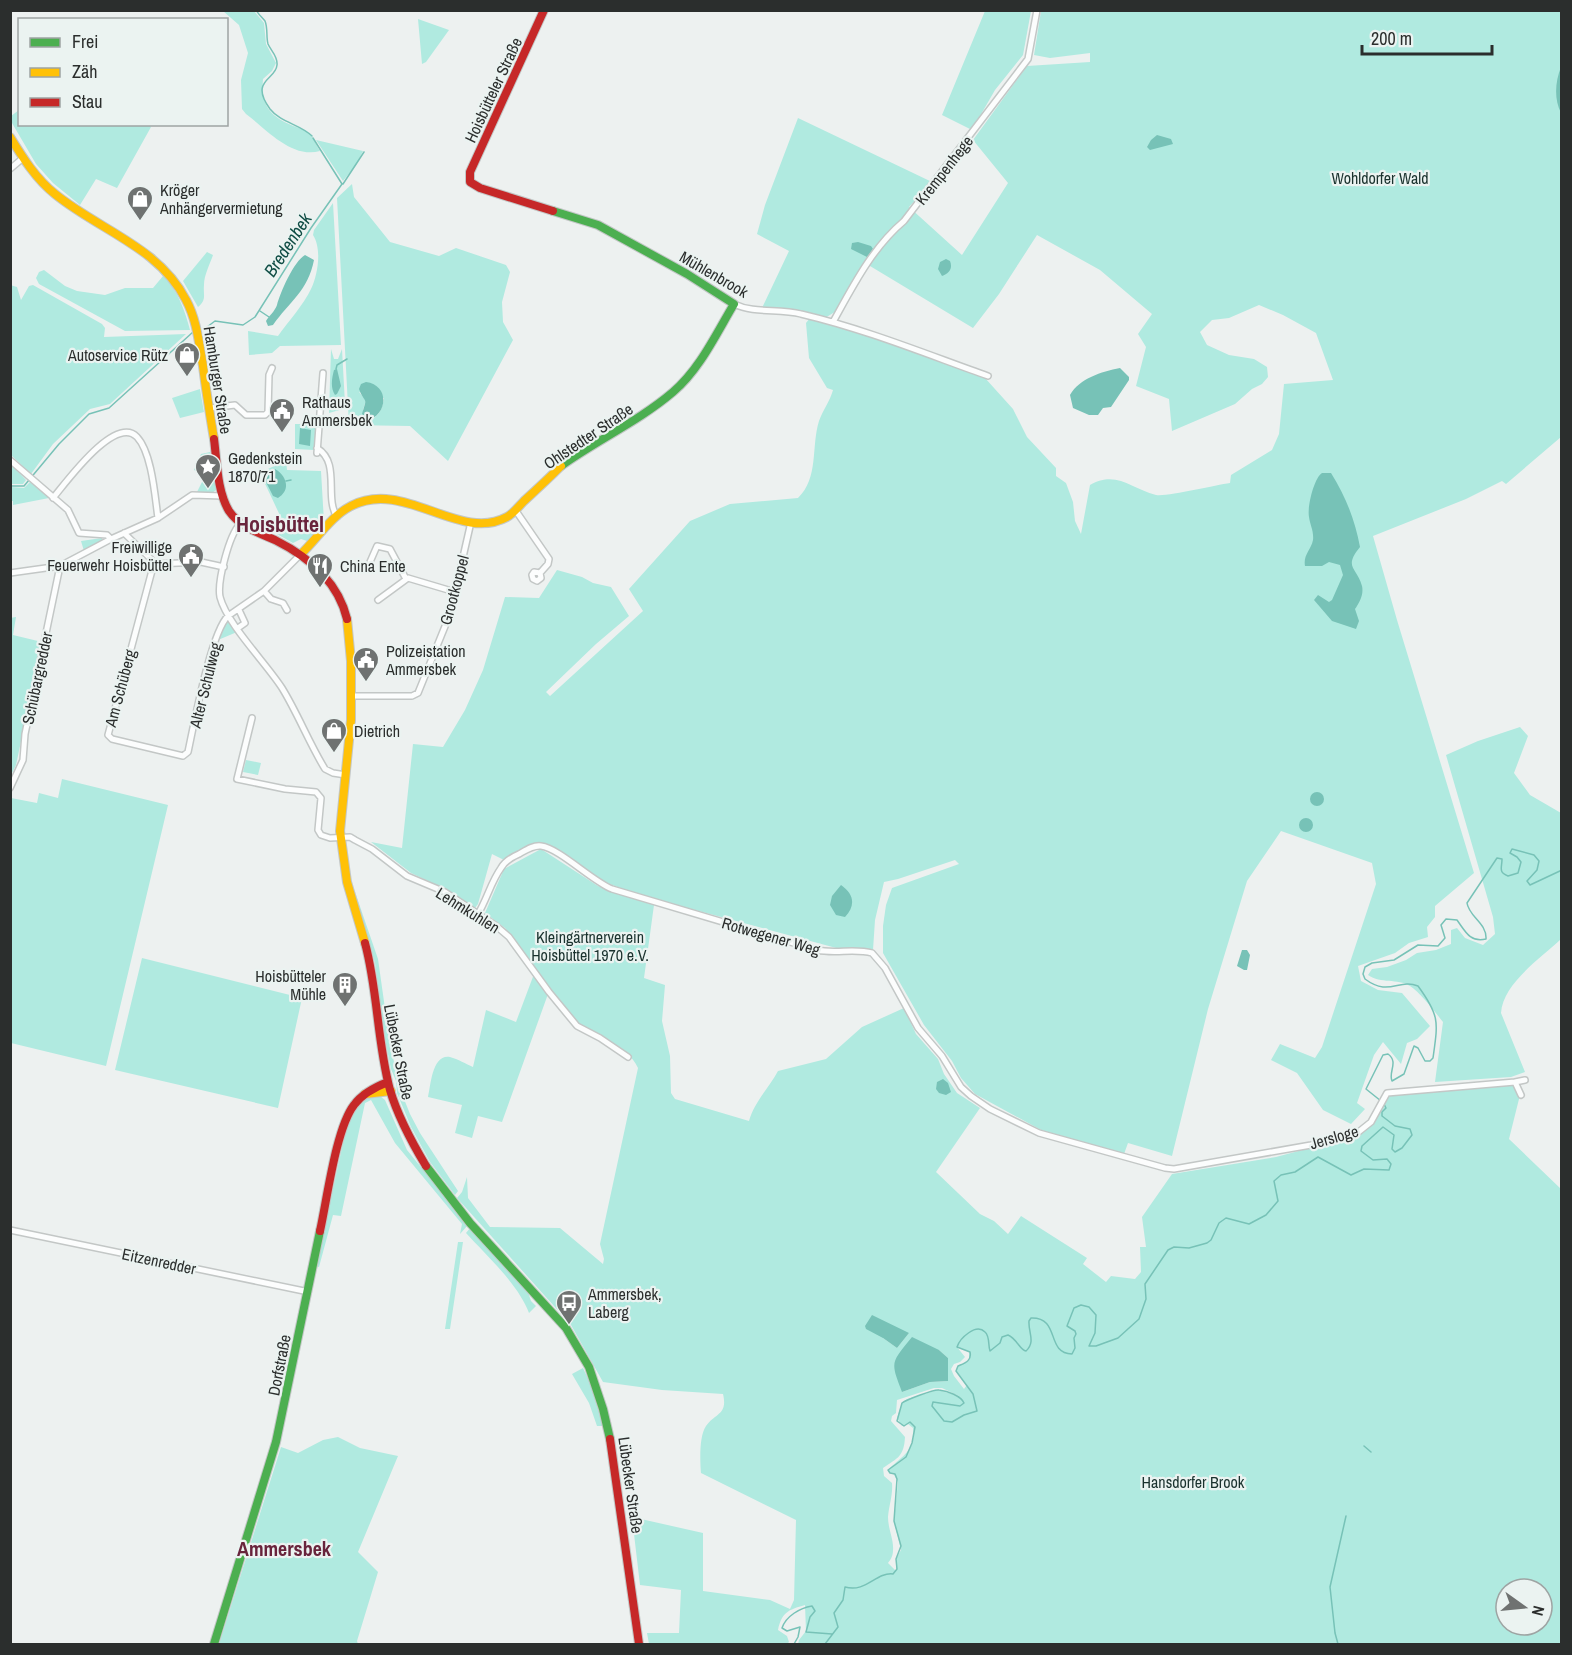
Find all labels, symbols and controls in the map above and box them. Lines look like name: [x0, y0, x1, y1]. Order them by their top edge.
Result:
legend: [18, 18, 228, 126]
scale bar: [1362, 18, 1492, 56]
text: 200 m: [1371, 26, 1412, 51]
text: Frei: [72, 29, 98, 54]
street label: Hoisbütteler Straße: [459, 34, 527, 146]
text: Zäh: [72, 59, 97, 84]
text: Stau: [72, 89, 102, 114]
street label: Krempenhege: [910, 131, 978, 209]
park label: Wohldorfer Wald: [1332, 167, 1429, 189]
place label: Kröger Anhängervermietung: [159, 179, 283, 219]
shop icon: Kröger Anhängervermietung: [125, 184, 155, 222]
water label: Bredenbek: [258, 207, 318, 281]
street label: Mühlenbrook: [676, 246, 753, 303]
street label: Hamburger Straße: [199, 325, 237, 435]
shop icon: Autoservice Rütz: [172, 340, 202, 378]
place label: Autoservice Rütz: [67, 344, 168, 366]
place label: Rathaus Ammersbek: [301, 391, 372, 431]
public building icon: Rathaus Ammersbek: [267, 396, 297, 434]
street label: Ohlstedter Straße: [539, 398, 637, 474]
place label: Gedenkstein 1870/71: [228, 447, 302, 487]
place icon: Gedenkstein 1870/71: [193, 452, 223, 490]
district label: Hoisbüttel: [236, 509, 324, 539]
place label: Freiwillige Feuerwehr Hoisbüttel: [47, 536, 172, 576]
public building icon: Freiwillige Feuerwehr Hoisbüttel: [176, 541, 206, 579]
restaurant icon: China Ente: [305, 551, 335, 589]
street label: Grootkoppel: [434, 553, 474, 627]
place label: China Ente: [340, 555, 406, 577]
street label: Schübargredder: [16, 629, 58, 726]
street label: Alter Schulweg: [183, 639, 226, 731]
place label: Polizeistation Ammersbek: [385, 640, 466, 680]
public building icon: Polizeistation Ammersbek: [351, 645, 381, 683]
street label: Am Schüberg: [99, 646, 141, 730]
shop icon: Dietrich: [319, 716, 349, 754]
place label: Dietrich: [354, 720, 400, 742]
street label: Lehmkuhlen: [432, 882, 504, 938]
street label: Rotwegener Weg: [719, 911, 823, 961]
park label: Kleingärtnerverein Hoisbüttel 1970 e.V.: [531, 926, 649, 966]
place label: Hoisbütteler Mühle: [255, 965, 327, 1005]
building icon: Hoisbütteler Mühle: [330, 970, 360, 1008]
street label: Lübecker Straße: [379, 1002, 419, 1102]
street label: Jersloge: [1307, 1120, 1361, 1154]
street label: Eitzenredder: [120, 1242, 199, 1280]
place label: Ammersbek, Laberg: [587, 1283, 662, 1323]
bus stop icon: Ammersbek, Laberg: [554, 1288, 584, 1326]
street label: Dorfstraße: [262, 1332, 296, 1398]
street label: Lübecker Straße: [613, 1435, 649, 1535]
park label: Hansdorfer Brook: [1142, 1471, 1245, 1493]
district label: Ammersbek: [237, 1535, 332, 1562]
north arrow: [1494, 1577, 1554, 1637]
text: N: [1527, 1603, 1550, 1618]

